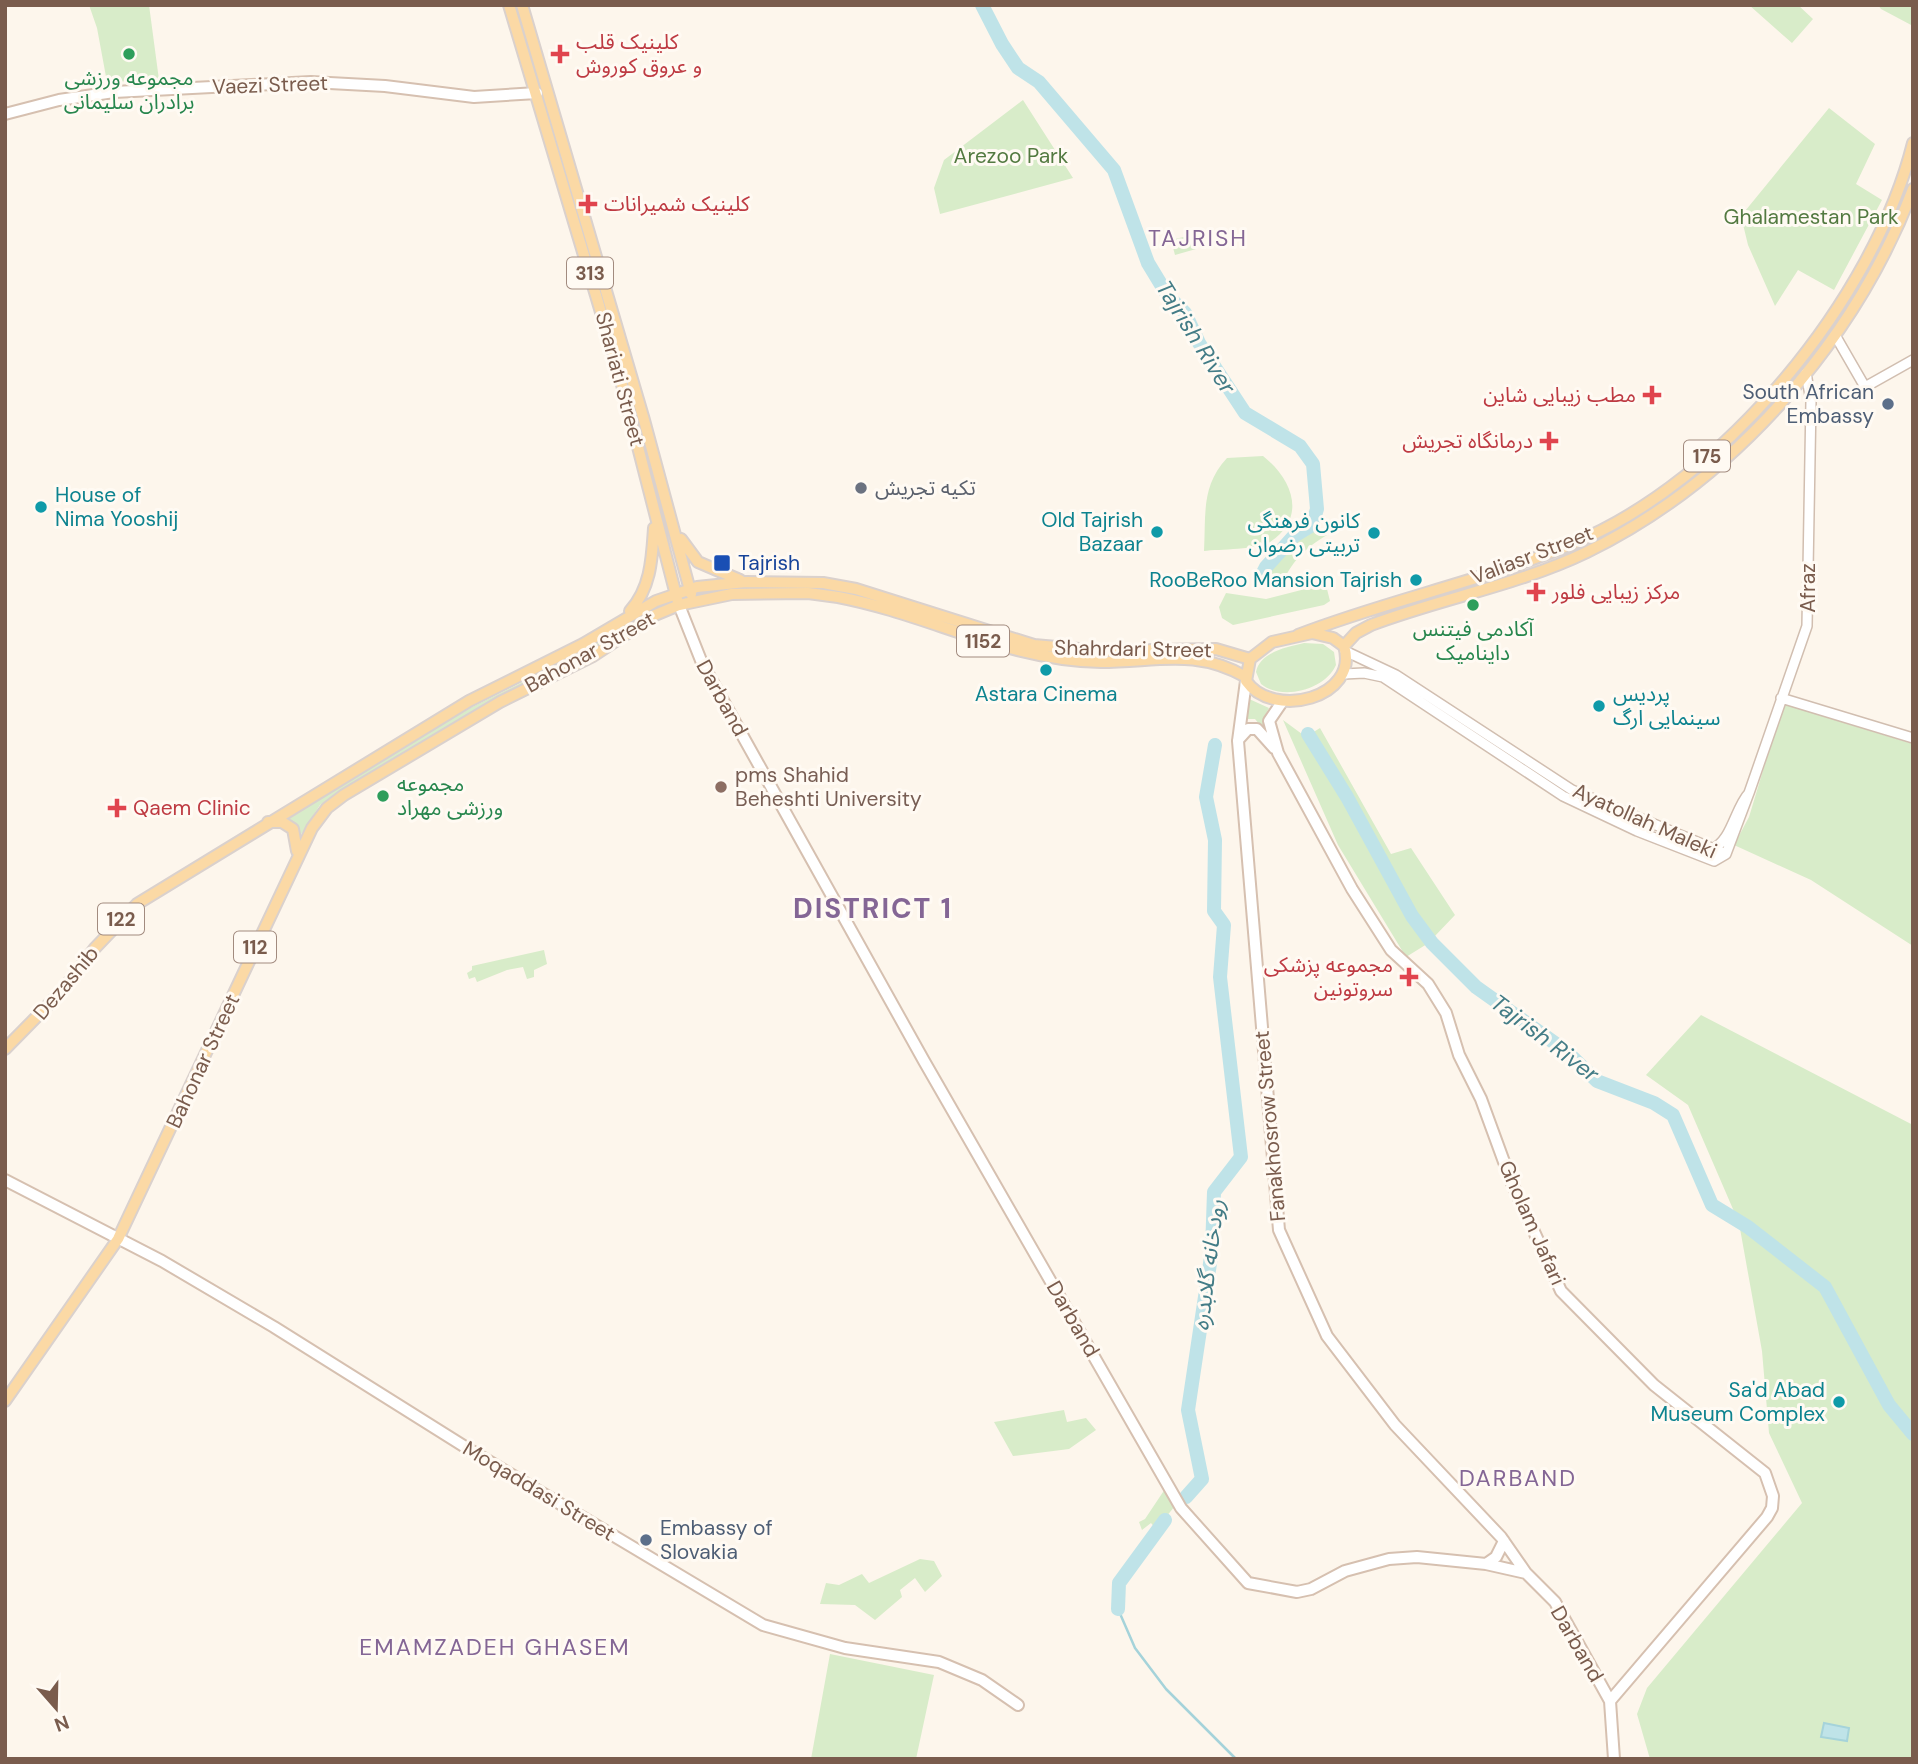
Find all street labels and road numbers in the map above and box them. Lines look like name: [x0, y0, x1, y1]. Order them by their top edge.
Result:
street label: Vaezi Street: [212, 69, 328, 101]
road number: 313: [567, 258, 613, 288]
street label: Shariati Street: [589, 309, 651, 449]
road number: 175: [1684, 440, 1730, 471]
street label: Valiasr Street: [1467, 519, 1597, 591]
street label: Afraz: [1794, 563, 1822, 613]
street label: Bahonar Street: [520, 605, 660, 699]
road number: 1152: [957, 626, 1009, 656]
street label: Shahrdari Street: [1054, 634, 1212, 664]
street label: Darband: [690, 655, 754, 741]
street label: Ayatollah Maleki: [1568, 777, 1722, 865]
road number: 122: [98, 903, 144, 934]
road number: 112: [234, 931, 276, 962]
street label: Dezashib: [27, 940, 105, 1026]
street label: Bahonar Street: [160, 989, 246, 1133]
street label: Fanakhosrow Street: [1248, 1029, 1292, 1223]
street label: Gholam Jafari: [1492, 1156, 1572, 1290]
street label: Darband: [1040, 1276, 1106, 1362]
street label: Moqaddasi Street: [458, 1434, 620, 1548]
street label: Darband: [1544, 1601, 1610, 1687]

